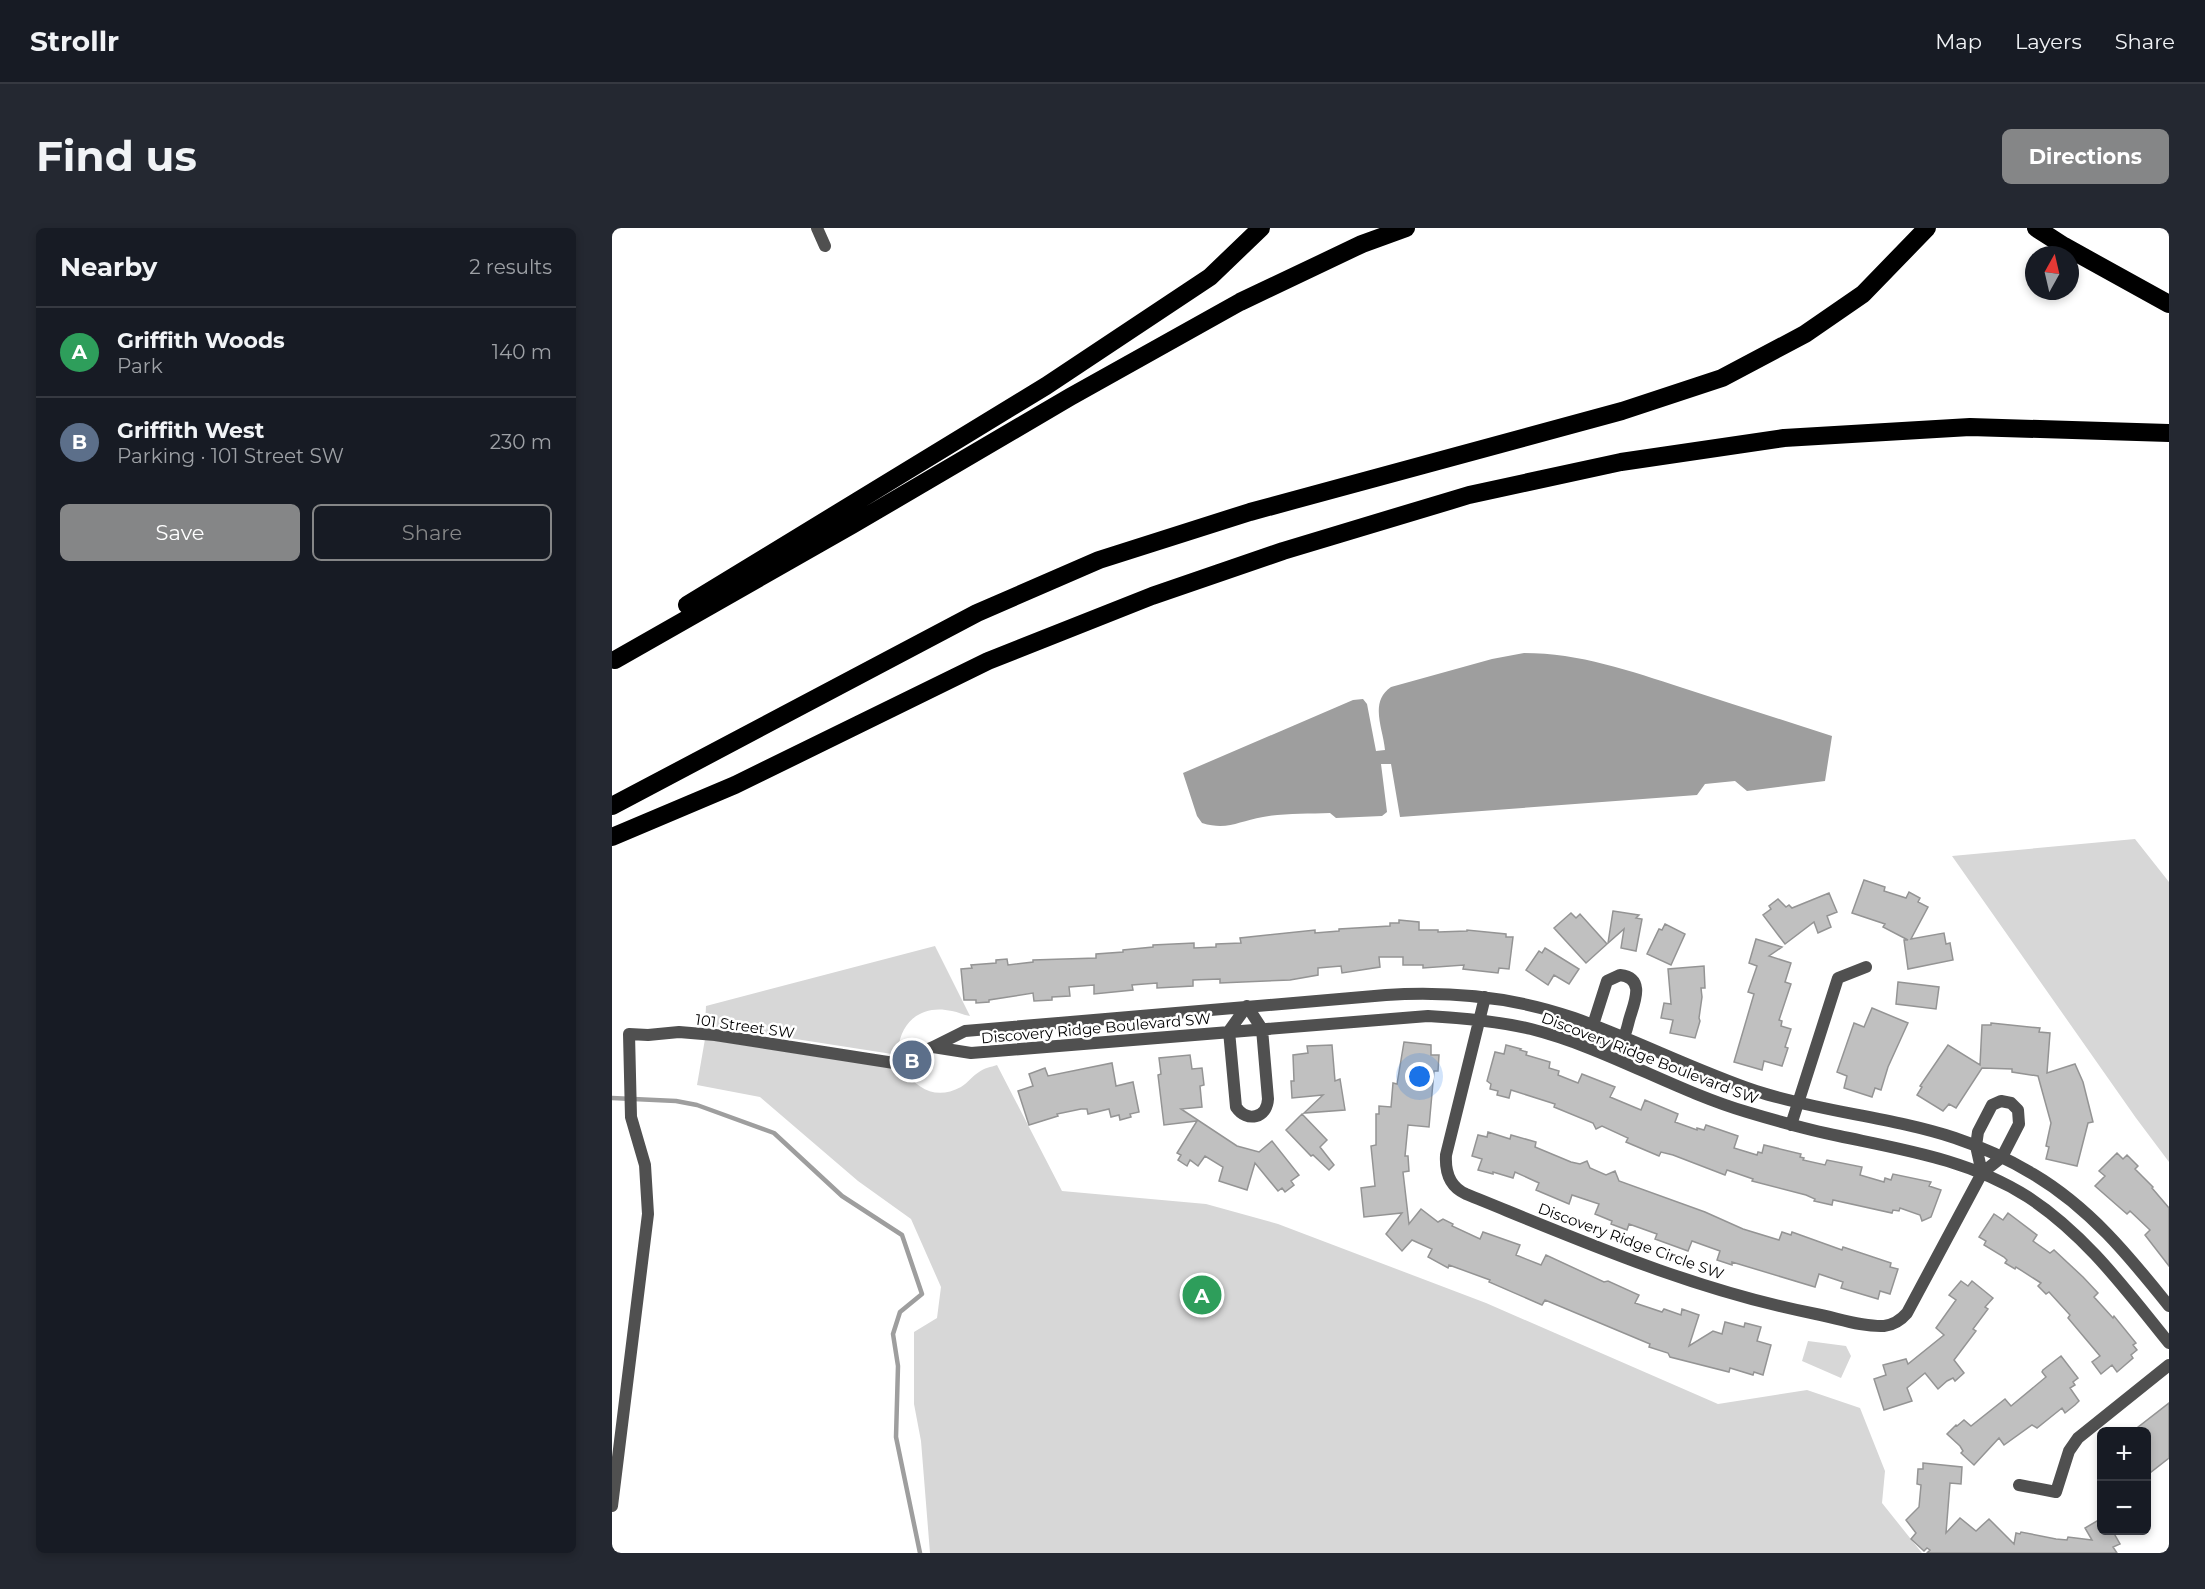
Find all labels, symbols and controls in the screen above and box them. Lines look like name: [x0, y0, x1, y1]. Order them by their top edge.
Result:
text: Strollr: [30, 24, 119, 58]
text: Map: [1935, 29, 1982, 54]
text: Layers: [2015, 29, 2082, 54]
text: Share: [2115, 29, 2175, 54]
button: Directions: [2002, 129, 2169, 184]
text: Find us: [36, 130, 197, 182]
north arrow: [2025, 246, 2079, 300]
text: Nearby: [60, 251, 157, 283]
text: 2 results: [469, 255, 552, 279]
text: Griffith Woods: [117, 327, 285, 354]
text: A: [72, 340, 87, 364]
text: 140 m: [492, 340, 552, 364]
text: Park: [117, 354, 163, 378]
text: Griffith West: [117, 417, 264, 444]
text: B: [72, 430, 87, 454]
text: 230 m: [490, 430, 552, 454]
text: Parking · 101 Street SW: [117, 444, 344, 468]
button: Save: [60, 504, 300, 561]
button: Share: [312, 504, 552, 561]
street label: Discovery Ridge Boulevard SW: [980, 1008, 1212, 1048]
street label: Discovery Ridge Boulevard SW: [1539, 1008, 1761, 1108]
street label: 101 Street SW: [694, 1010, 796, 1042]
pin: B: [892, 1038, 932, 1082]
your location: [1405, 1062, 1434, 1091]
street label: Discovery Ridge Circle SW: [1536, 1199, 1727, 1284]
pin: A: [1182, 1272, 1222, 1318]
map controls: [2097, 1427, 2151, 1535]
button: +: [2097, 1427, 2151, 1481]
button: −: [2097, 1481, 2151, 1535]

